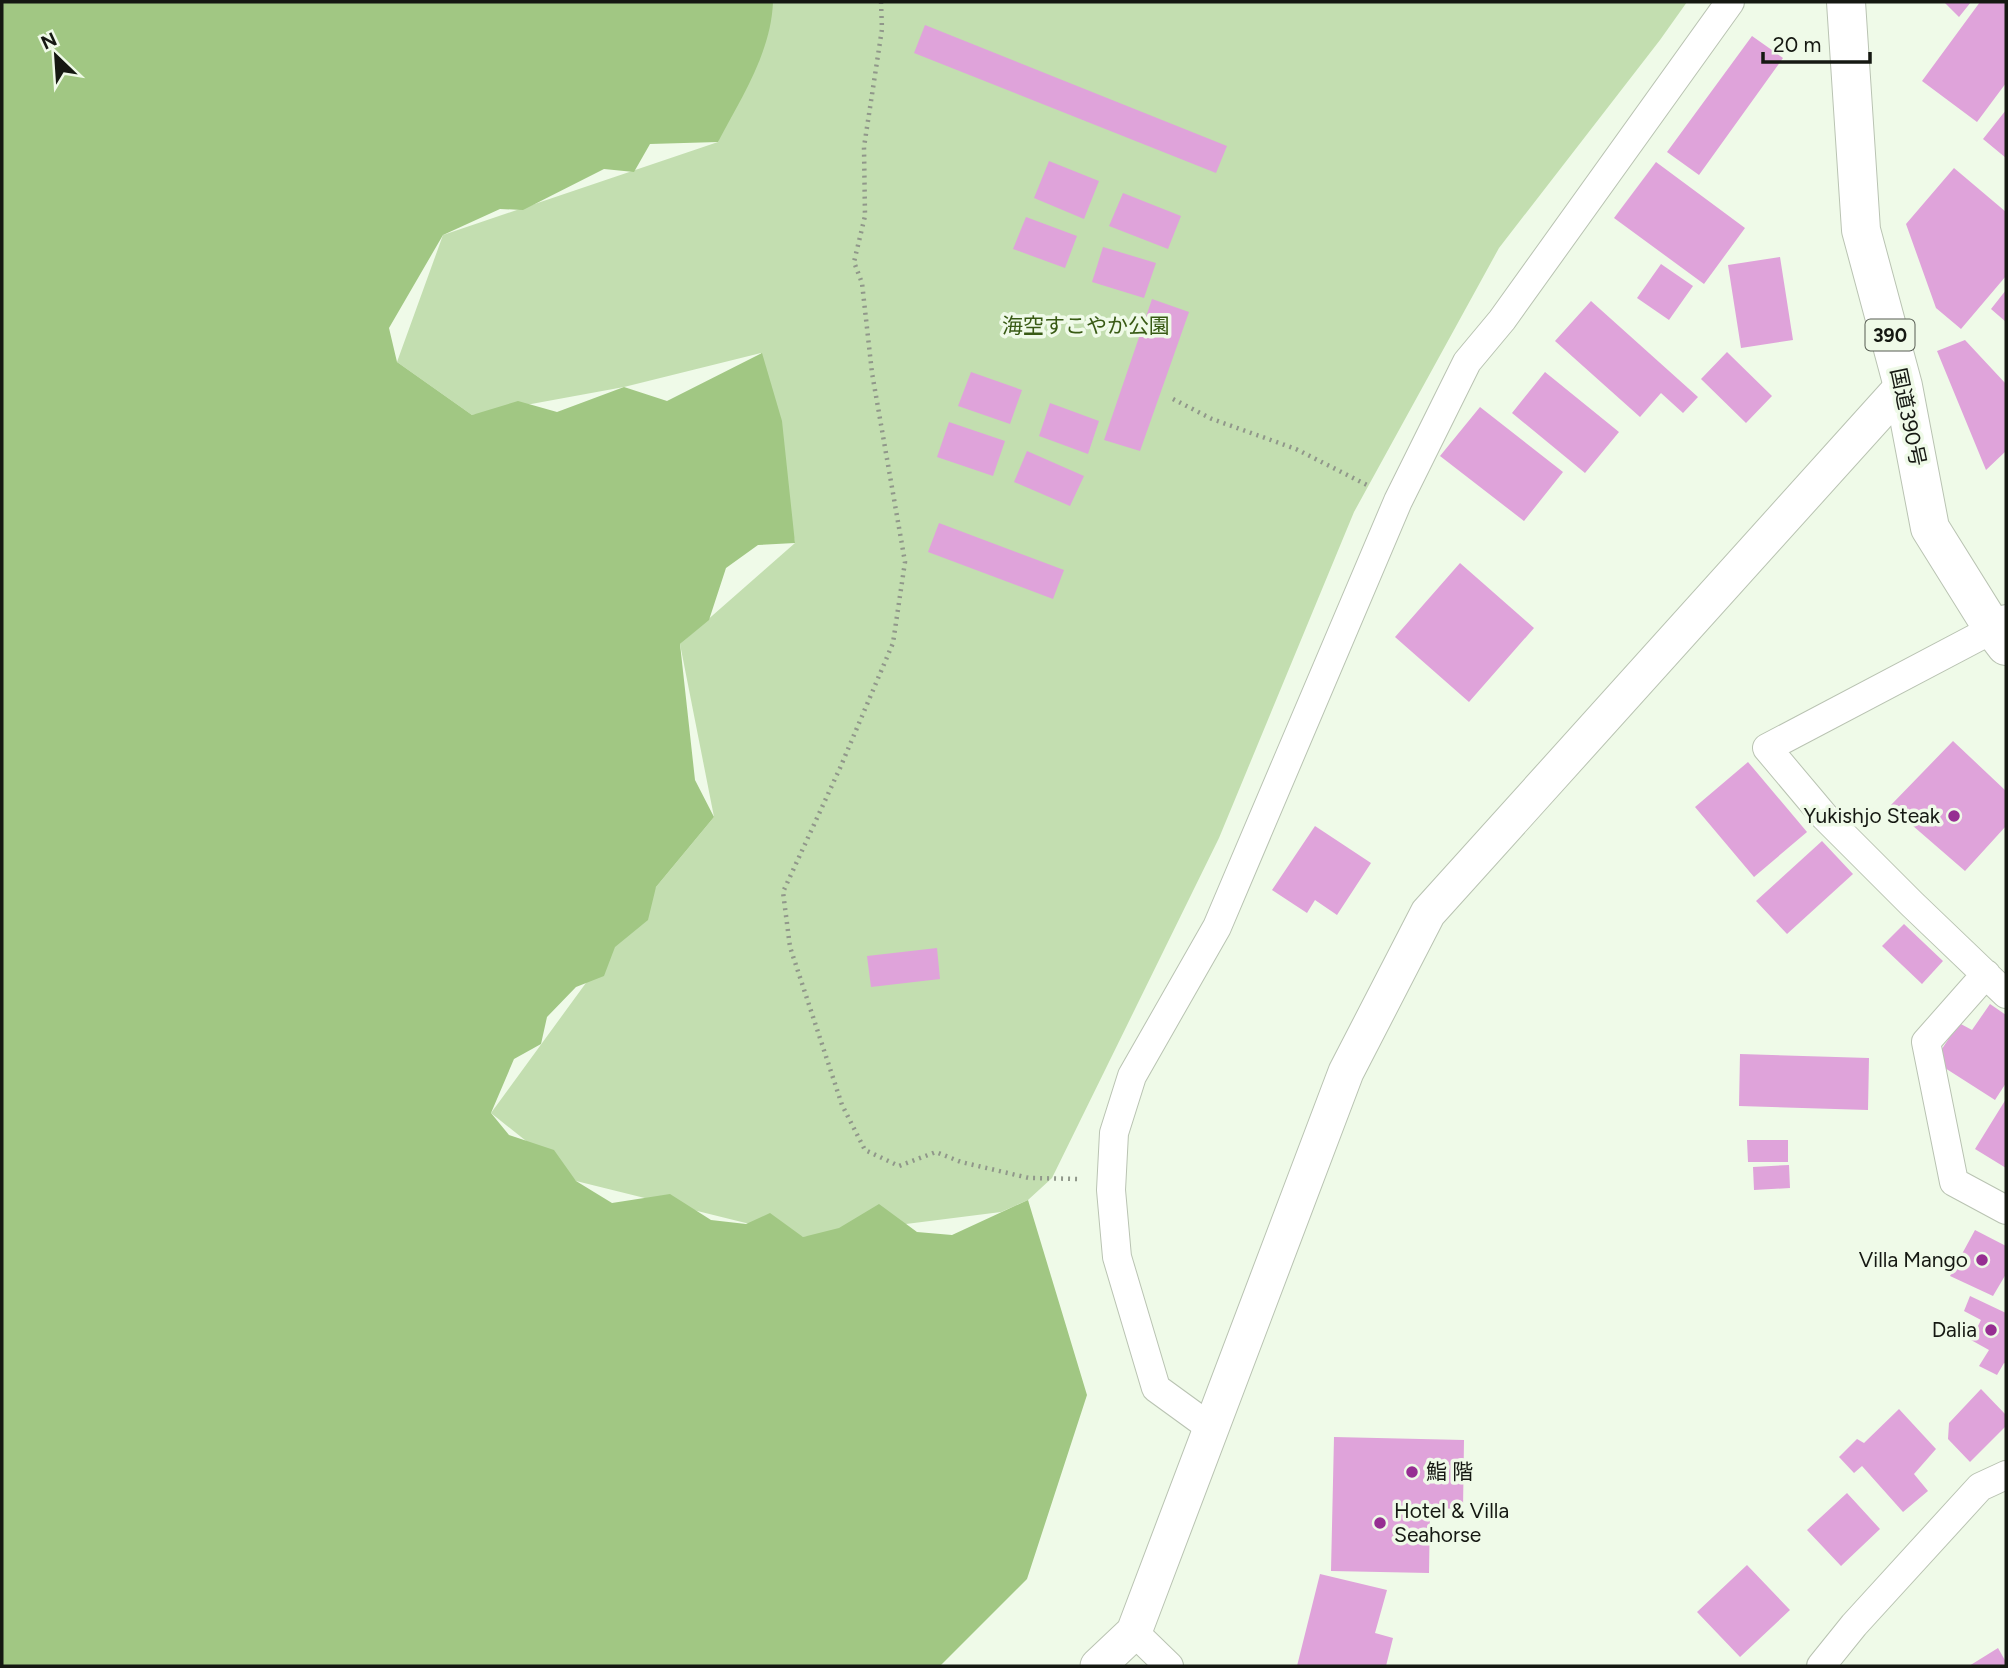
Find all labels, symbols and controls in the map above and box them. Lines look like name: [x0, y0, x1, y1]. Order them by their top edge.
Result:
north arrow: [21, 21, 91, 91]
scale bar: [1763, 21, 1870, 65]
text: N: [38, 28, 61, 55]
text: 20 m: [1773, 32, 1821, 57]
park label: 海空すこやか公園: [1002, 313, 1170, 338]
road number: 390: [1866, 320, 1914, 350]
street label: 国道390号: [1886, 365, 1931, 468]
place label: Yukishjo Steak: [1803, 803, 1941, 828]
marker: Yukishjo Steak: [1946, 808, 1962, 824]
place label: Villa Mango: [1859, 1247, 1968, 1272]
marker: Villa Mango: [1974, 1252, 1990, 1268]
place label: Dalia: [1932, 1317, 1977, 1342]
marker: Dalia: [1983, 1322, 1999, 1338]
place label: 鮨 階: [1426, 1459, 1473, 1484]
marker: 鮨 階: [1404, 1464, 1420, 1480]
place label: Hotel & Villa Seahorse: [1394, 1498, 1509, 1547]
marker: Hotel & Villa Seahorse: [1372, 1515, 1388, 1531]

